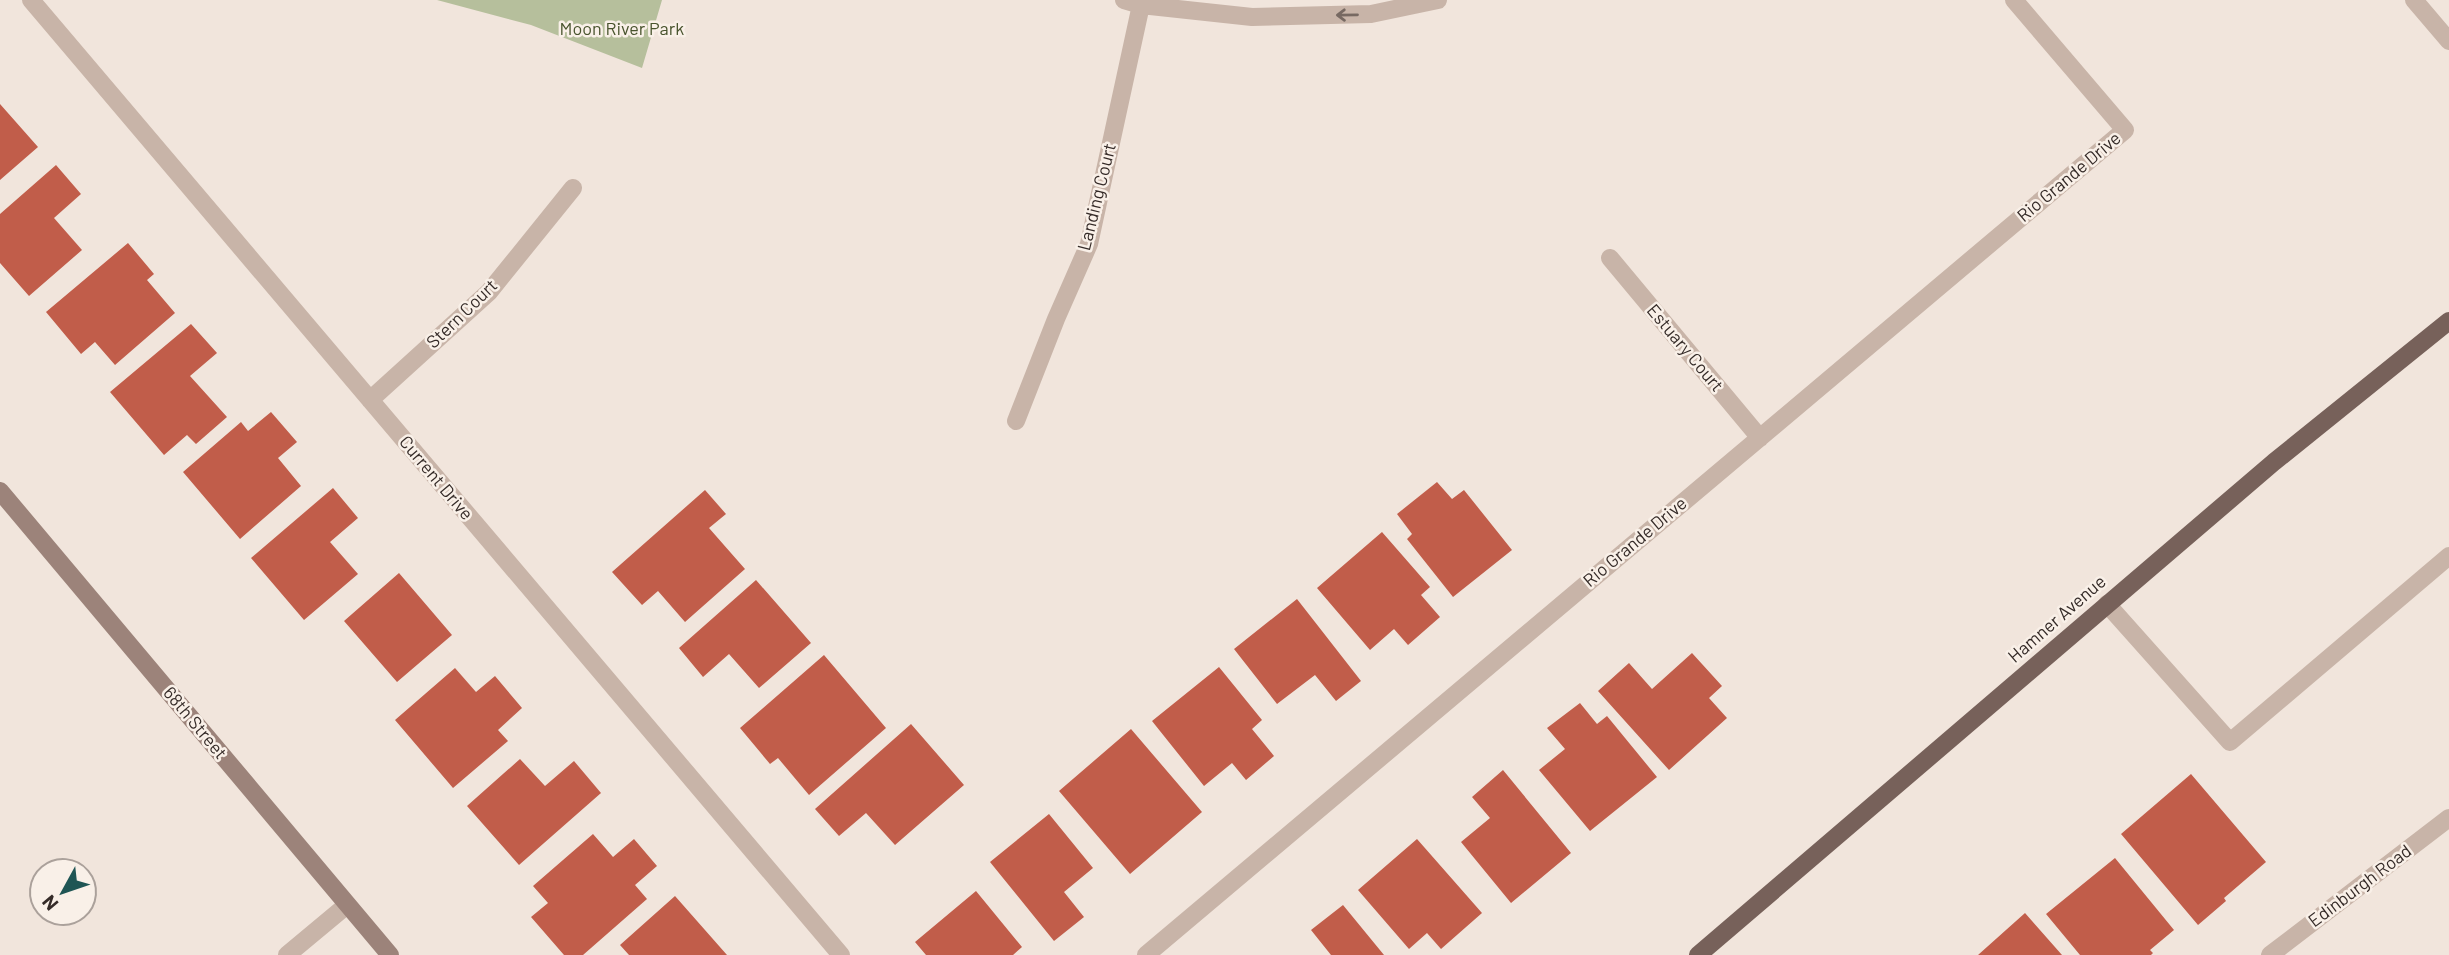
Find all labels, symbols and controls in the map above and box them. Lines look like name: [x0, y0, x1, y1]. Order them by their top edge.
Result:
one-way arrow: [1336, 8, 1359, 22]
park label: Moon River Park: [560, 17, 684, 39]
street label: Rio Grande Drive: [2012, 127, 2125, 226]
street label: Landing Court: [1072, 141, 1120, 253]
street label: Stern Court: [421, 274, 501, 352]
street label: Estuary Court: [1643, 299, 1729, 396]
street label: Current Drive: [395, 431, 478, 524]
street label: Rio Grande Drive: [1578, 492, 1691, 591]
street label: Hamner Avenue: [2003, 570, 2110, 667]
street label: 68th Street: [159, 682, 232, 763]
street label: Edinburgh Road: [2303, 839, 2415, 931]
north arrow: [28, 857, 98, 927]
text: N: [37, 891, 62, 915]

